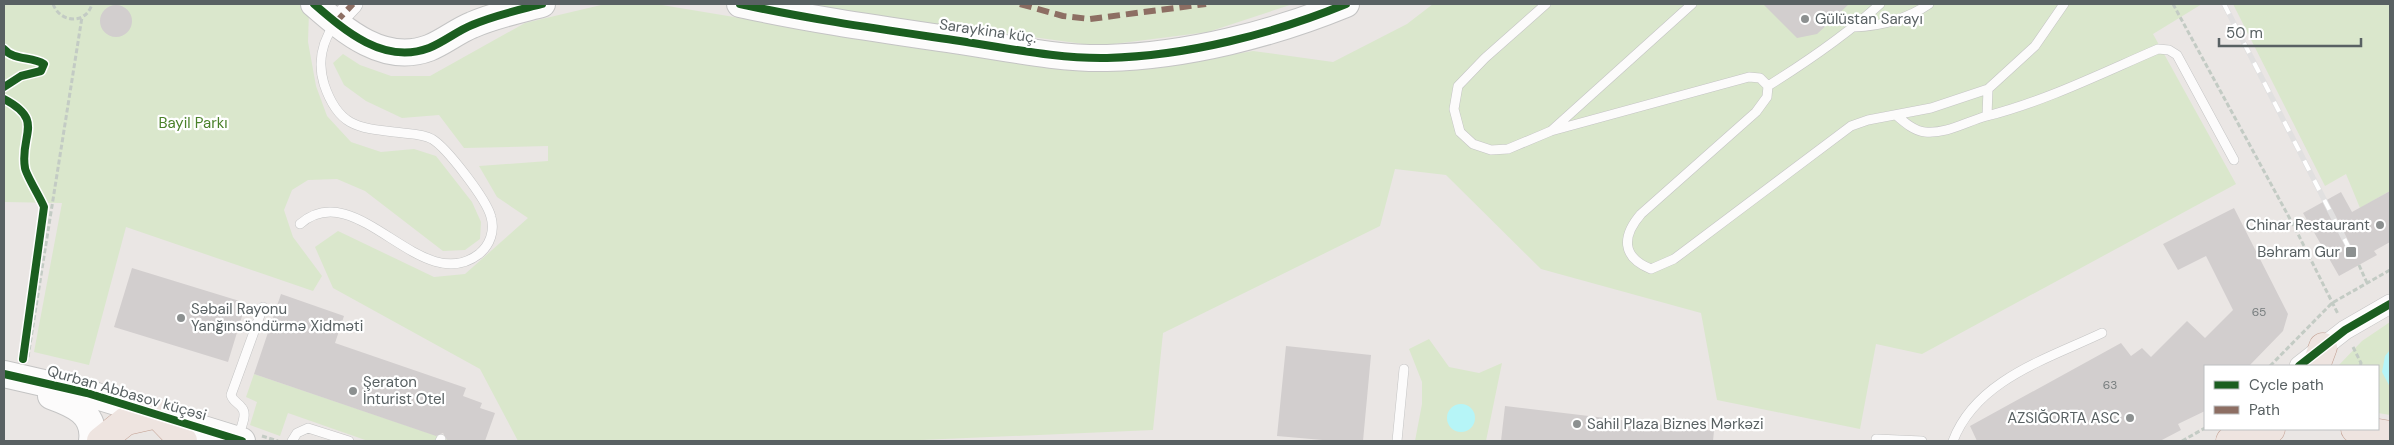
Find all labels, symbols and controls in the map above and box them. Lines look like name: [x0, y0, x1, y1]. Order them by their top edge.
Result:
place label: Gülüstan Sarayı: [1815, 9, 1923, 29]
marker: Gülüstan Sarayı: [1799, 13, 1811, 25]
street label: Saraykina küç.: [938, 14, 1038, 48]
scale bar: [2219, 15, 2362, 47]
text: 50 m: [2226, 23, 2263, 43]
park label: Bayil Parkı: [158, 113, 228, 133]
place label: Chinar Restaurant: [2246, 215, 2370, 235]
marker: Chinar Restaurant: [2374, 219, 2386, 231]
place label: Bəhram Gur: [2257, 242, 2340, 262]
marker: Bəhram Gur: [2344, 245, 2358, 259]
place label: Səbail Rayonu Yanğınsöndürmə Xidməti: [191, 299, 363, 336]
house number: 65: [2252, 304, 2266, 320]
marker: Səbail Rayonu Yanğınsöndürmə Xidməti: [175, 312, 187, 324]
street label: Qurban Abbasov küçəsi: [45, 361, 209, 425]
legend: [2204, 365, 2379, 430]
place label: Şeraton İnturist Otel: [363, 372, 445, 409]
text: Cycle path: [2249, 375, 2324, 395]
house number: 63: [2103, 377, 2117, 393]
marker: Şeraton İnturist Otel: [347, 385, 359, 397]
text: Path: [2249, 400, 2280, 420]
place label: AZSIĞORTA ASC: [2007, 408, 2120, 428]
marker: AZSIĞORTA ASC: [2124, 412, 2136, 424]
place label: Sahil Plaza Biznes Mərkəzi: [1587, 414, 1764, 434]
marker: Sahil Plaza Biznes Mərkəzi: [1571, 418, 1583, 430]

